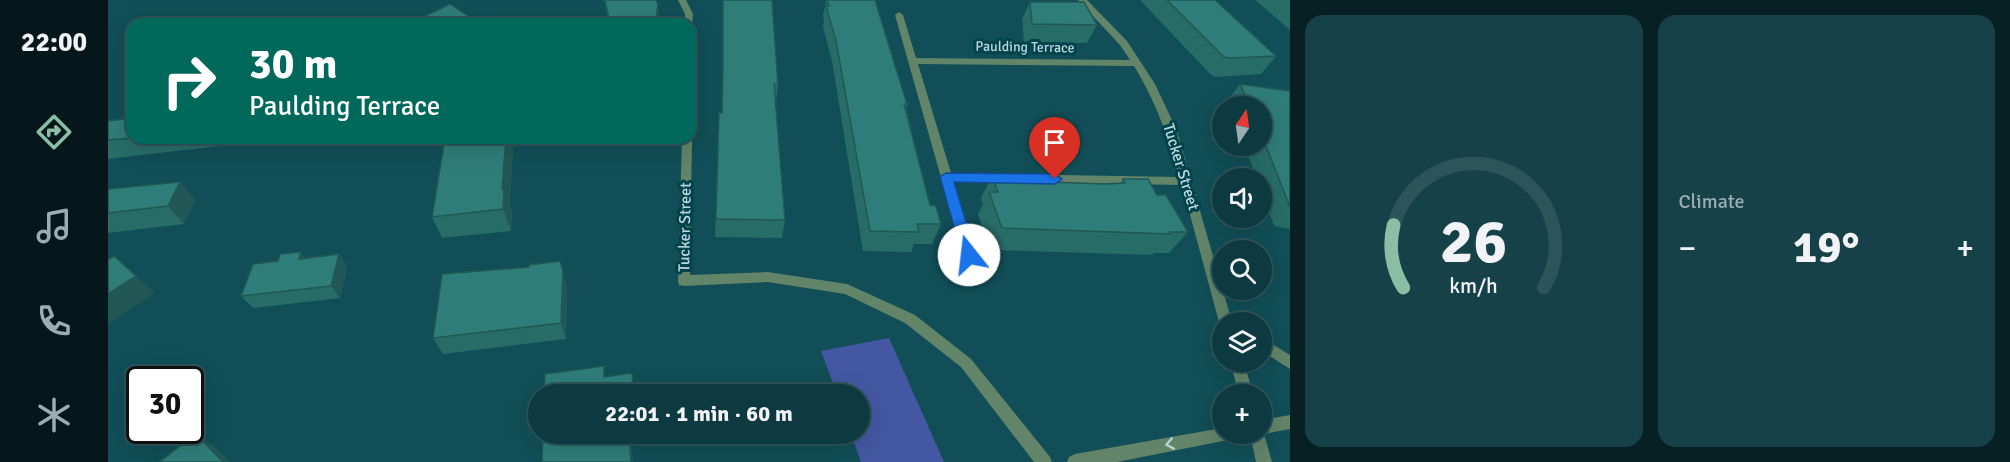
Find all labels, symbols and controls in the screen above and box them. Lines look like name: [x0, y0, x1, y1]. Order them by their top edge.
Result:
text: 22:00: [21, 26, 87, 59]
street label: Paulding Terrace: [975, 38, 1075, 56]
text: 30 m: [249, 39, 338, 90]
icon: right: [150, 42, 228, 120]
text: Paulding Terrace: [249, 90, 440, 123]
north arrow: [1212, 96, 1272, 156]
map controls: [1212, 96, 1272, 444]
icon: directions: [33, 111, 75, 153]
pin: [1029, 117, 1080, 179]
street label: Tucker Street: [1158, 121, 1204, 213]
icon: arrive: [1038, 126, 1071, 159]
button: sound: [1212, 168, 1272, 228]
street label: Tucker Street: [674, 182, 696, 272]
text: Climate: [1679, 189, 1744, 214]
text: 26: [1440, 203, 1507, 280]
icon: music: [33, 205, 75, 247]
text: 19°: [1793, 220, 1860, 275]
position arrow: [937, 223, 1001, 287]
text: −: [1679, 228, 1696, 269]
text: +: [1956, 228, 1974, 269]
button: search: [1212, 240, 1272, 300]
text: km/h: [1449, 273, 1498, 299]
icon: phone: [33, 300, 75, 342]
button: layers: [1212, 312, 1272, 372]
speed limit sign: 30: [126, 366, 204, 444]
button: +: [1212, 384, 1272, 444]
icon: climate: [33, 394, 75, 436]
text: 22:01 · 1 min · 60 m: [605, 400, 793, 427]
one-way arrow: [1165, 437, 1175, 450]

